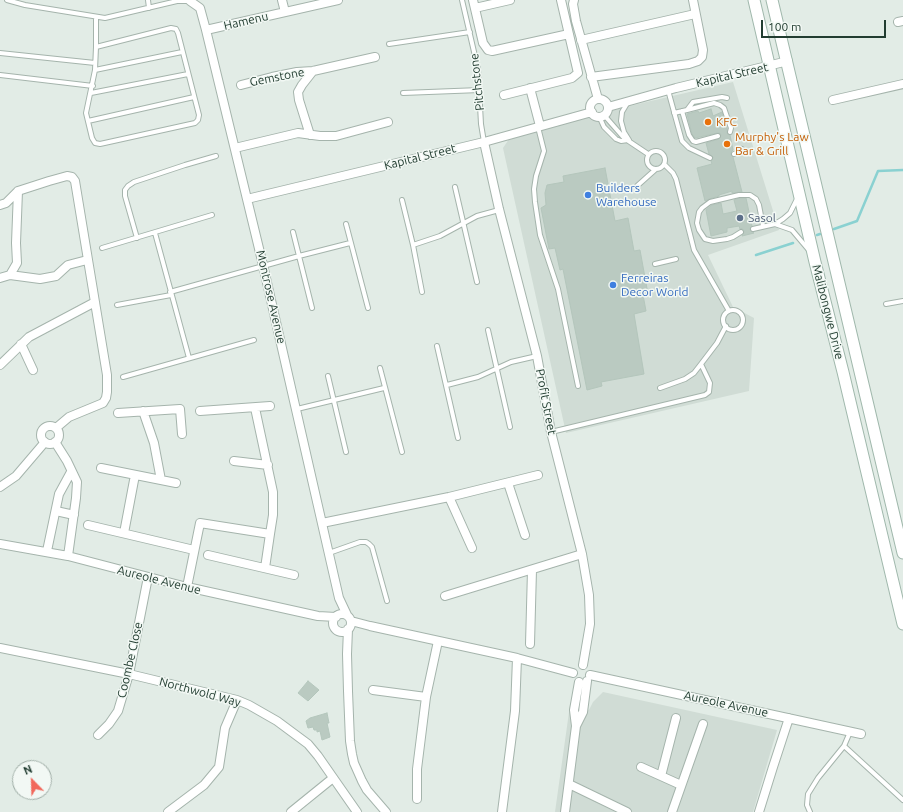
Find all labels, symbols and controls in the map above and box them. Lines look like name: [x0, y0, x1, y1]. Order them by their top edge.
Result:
street label: Hamenu: [222, 9, 270, 33]
scale bar: [763, 12, 888, 38]
text: 100 m: [768, 20, 801, 33]
street label: Pitchstone: [467, 53, 487, 111]
street label: Kapital Street: [694, 60, 770, 90]
street label: Gemstone: [248, 65, 306, 89]
place label: KFC: [716, 115, 737, 129]
marker: KFC: [703, 117, 713, 127]
place label: Murphy's Law Bar & Grill: [735, 130, 809, 158]
marker: Murphy's Law Bar & Grill: [722, 139, 732, 149]
street label: Kapital Street: [383, 141, 457, 173]
place label: Builders Warehouse: [596, 181, 657, 209]
marker: Builders Warehouse: [583, 190, 593, 200]
place label: Sasol: [748, 211, 776, 225]
marker: Sasol: [735, 213, 745, 223]
street label: Montrose Avenue: [253, 249, 289, 345]
street label: Malibongwe Drive: [809, 263, 847, 361]
place label: Ferreiras Decor World: [621, 271, 689, 299]
marker: Ferreiras Decor World: [608, 280, 618, 290]
street label: Profit Street: [533, 368, 559, 436]
street label: Aureole Avenue: [116, 563, 202, 597]
street label: Coombe Close: [114, 621, 146, 699]
street label: Northwold Way: [158, 674, 242, 710]
street label: Aureole Avenue: [683, 688, 769, 720]
north arrow: [12, 760, 52, 800]
text: N: [22, 763, 34, 777]

